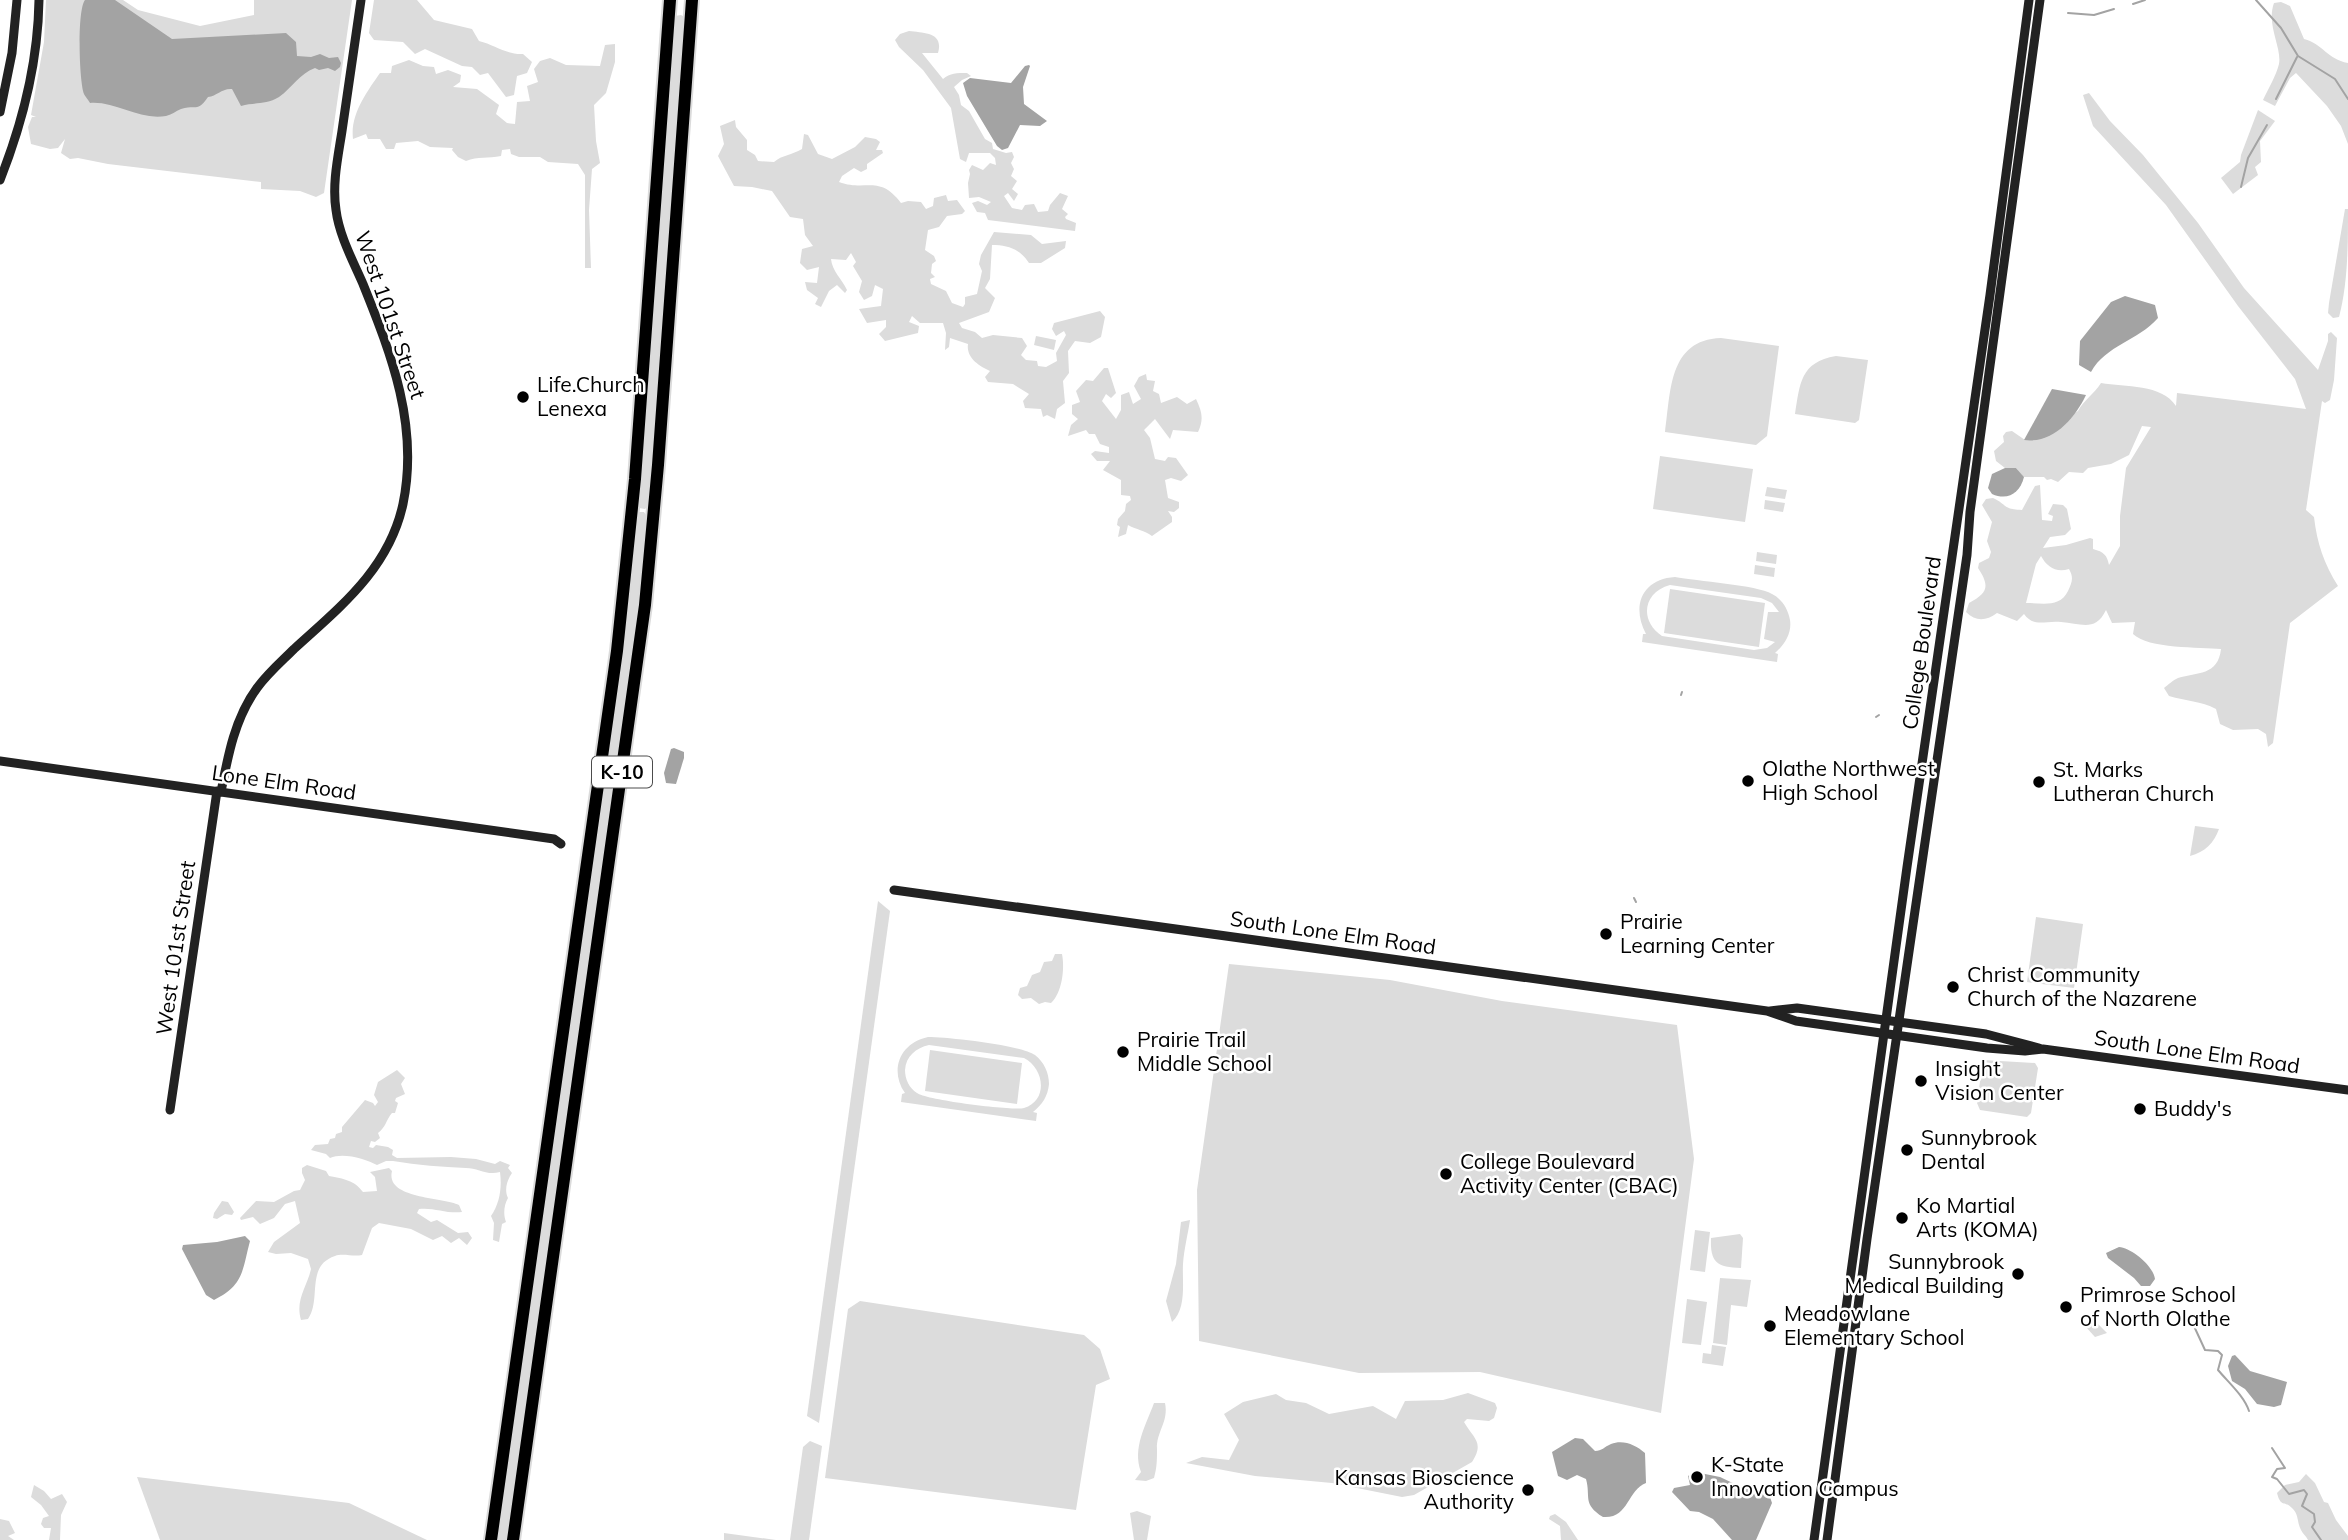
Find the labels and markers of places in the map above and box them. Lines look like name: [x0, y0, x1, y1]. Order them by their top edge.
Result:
place label: Life.Church Lenexa: [537, 371, 645, 421]
marker: Life.Church Lenexa: [515, 389, 531, 405]
place label: Olathe Northwest High School: [1762, 755, 1935, 805]
place label: St. Marks Lutheran Church: [2053, 756, 2214, 806]
marker: Olathe Northwest High School: [1740, 773, 1756, 789]
marker: St. Marks Lutheran Church: [2031, 774, 2047, 790]
place label: Prairie Learning Center: [1620, 908, 1775, 958]
marker: Prairie Learning Center: [1598, 926, 1614, 942]
place label: Christ Community Church of the Nazarene: [1967, 961, 2197, 1011]
marker: Christ Community Church of the Nazarene: [1945, 979, 1961, 995]
place label: Prairie Trail Middle School: [1137, 1026, 1272, 1076]
marker: Prairie Trail Middle School: [1115, 1044, 1131, 1060]
place label: Insight Vision Center: [1935, 1055, 2064, 1105]
marker: Insight Vision Center: [1913, 1073, 1929, 1089]
place label: Buddy's: [2154, 1095, 2232, 1121]
marker: Buddy's: [2132, 1101, 2148, 1117]
place label: Sunnybrook Dental: [1921, 1124, 2037, 1174]
marker: Sunnybrook Dental: [1899, 1142, 1915, 1158]
place label: College Boulevard Activity Center (CBAC): [1460, 1148, 1679, 1198]
marker: College Boulevard Activity Center (CBAC): [1438, 1166, 1454, 1182]
place label: Ko Martial Arts (KOMA): [1916, 1192, 2039, 1242]
marker: Ko Martial Arts (KOMA): [1894, 1210, 1910, 1226]
place label: Sunnybrook Medical Building: [1845, 1248, 2004, 1298]
marker: Sunnybrook Medical Building: [2010, 1266, 2026, 1282]
place label: Primrose School of North Olathe: [2080, 1281, 2236, 1331]
marker: Primrose School of North Olathe: [2058, 1299, 2074, 1315]
place label: Meadowlane Elementary School: [1784, 1300, 1965, 1350]
marker: Meadowlane Elementary School: [1762, 1318, 1778, 1334]
place label: K-State Innovation Campus: [1711, 1451, 1899, 1501]
place label: Kansas Bioscience Authority: [1334, 1464, 1514, 1514]
marker: K-State Innovation Campus: [1689, 1469, 1705, 1485]
marker: Kansas Bioscience Authority: [1520, 1482, 1536, 1498]

